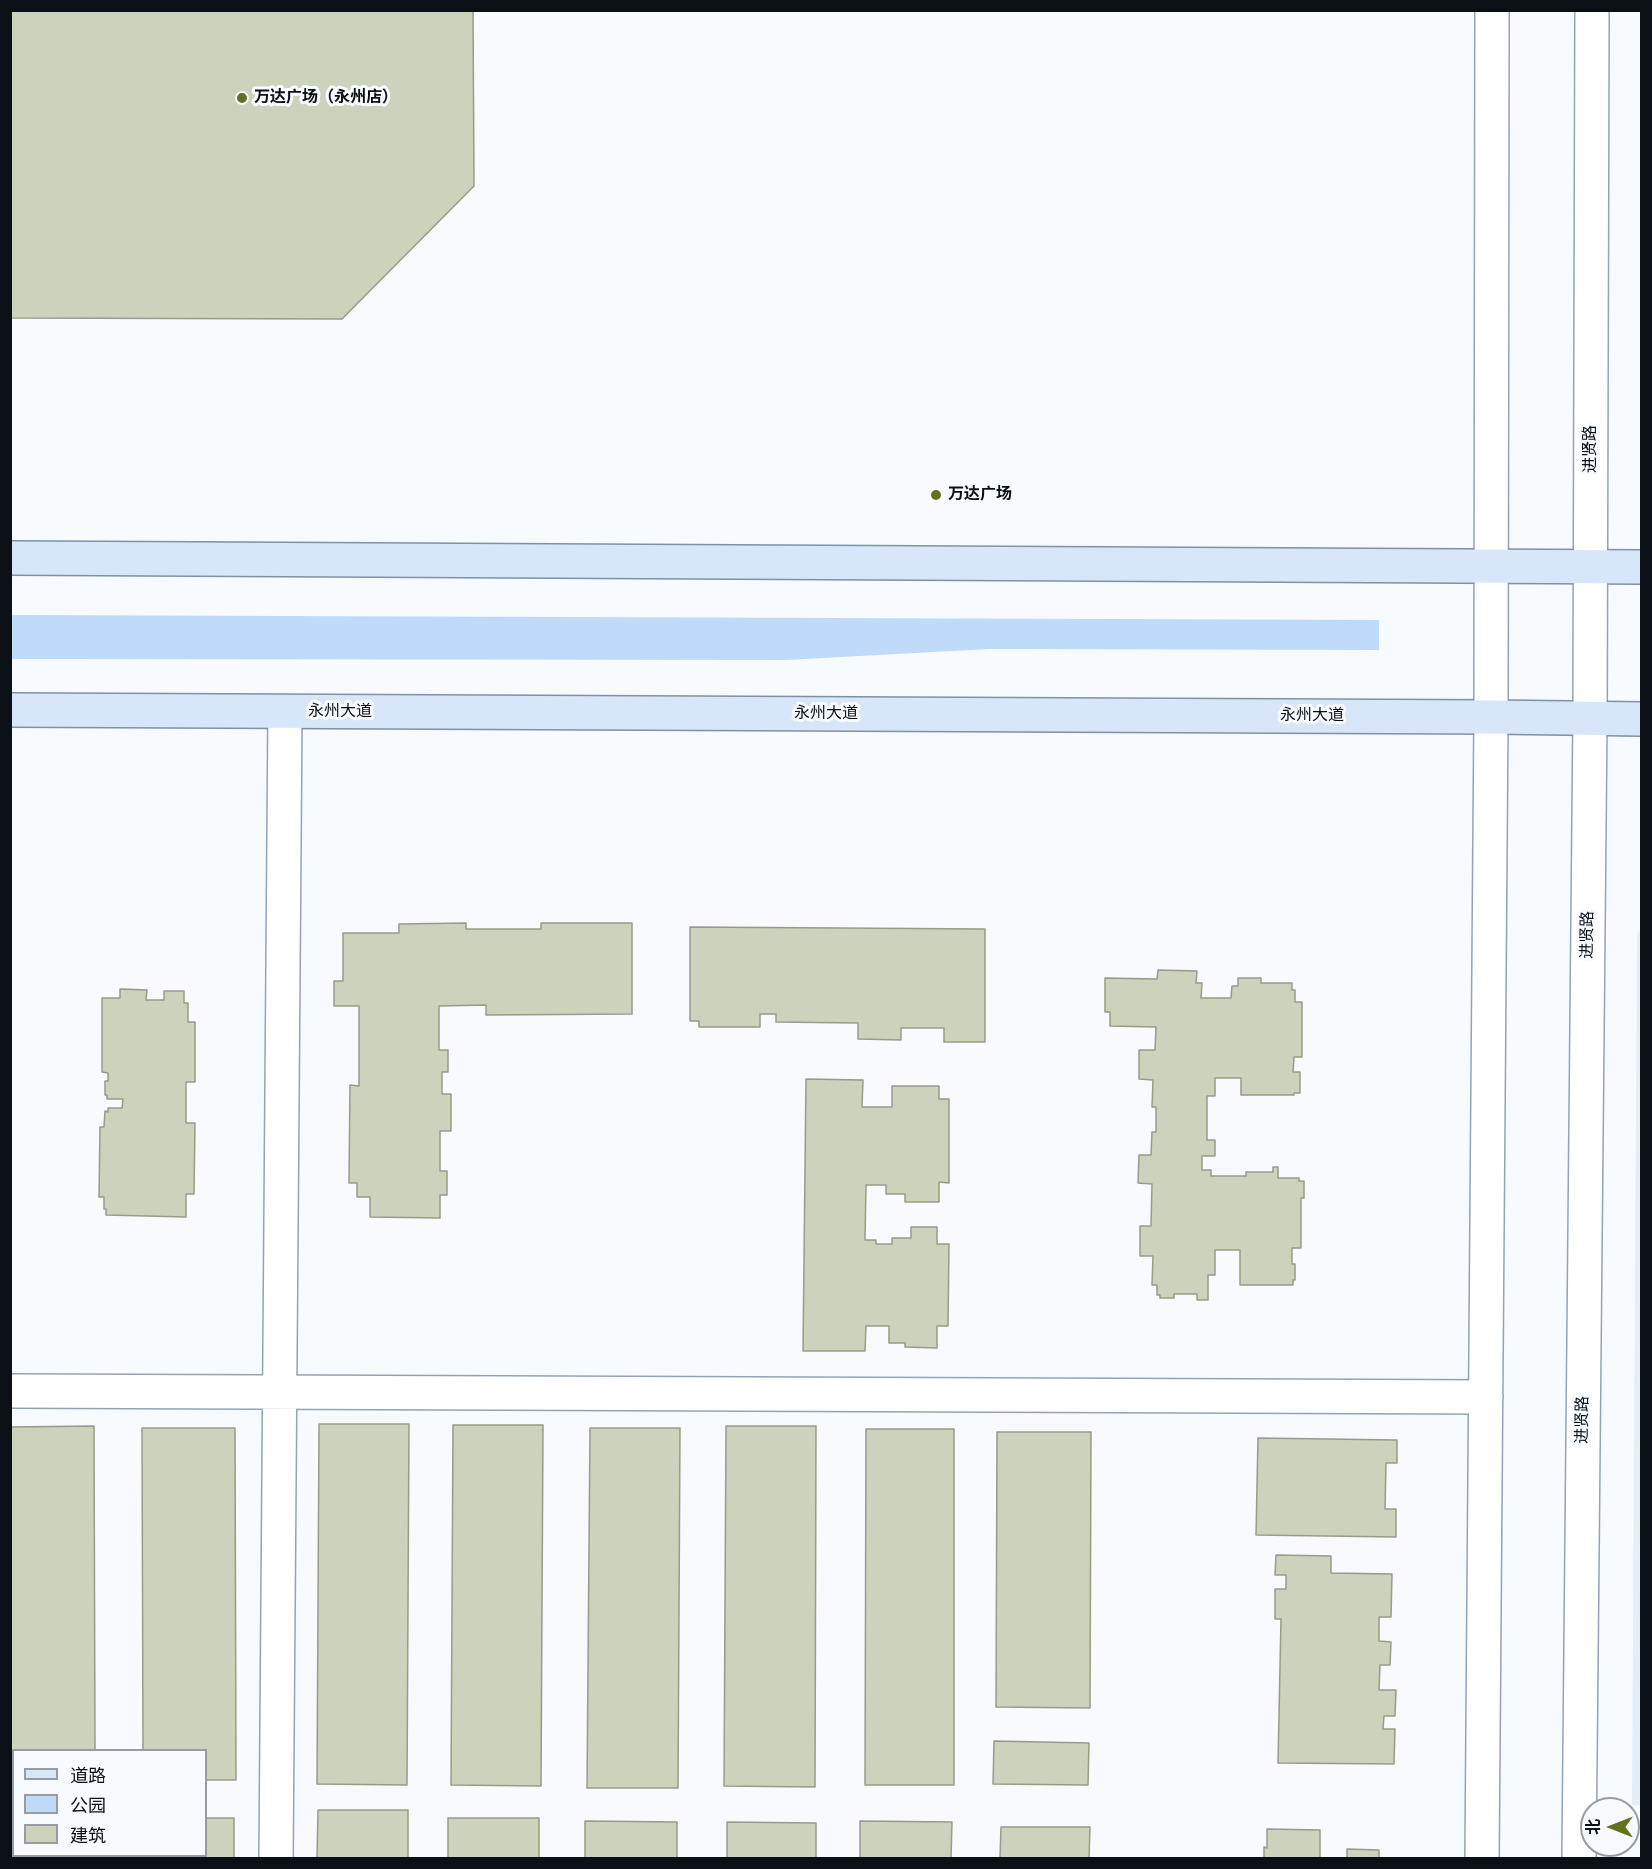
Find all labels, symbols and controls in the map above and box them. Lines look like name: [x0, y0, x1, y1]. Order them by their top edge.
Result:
place label: 万达广场（永州店）: [254, 88, 398, 108]
marker: 万达广场（永州店）: [235, 91, 249, 105]
street label: 进贤路: [1581, 425, 1601, 473]
place label: 万达广场: [948, 485, 1012, 505]
marker: 万达广场: [929, 488, 943, 502]
street label: 永州大道: [308, 702, 372, 722]
street label: 永州大道: [794, 704, 858, 724]
street label: 永州大道: [1280, 706, 1344, 726]
street label: 进贤路: [1578, 911, 1598, 959]
street label: 进贤路: [1573, 1396, 1593, 1444]
legend: [12, 1749, 207, 1857]
text: 道路: [70, 1765, 106, 1787]
text: 公园: [70, 1795, 106, 1817]
north arrow: [1580, 1797, 1640, 1857]
text: 北: [1584, 1819, 1604, 1835]
text: 建筑: [70, 1825, 106, 1847]

